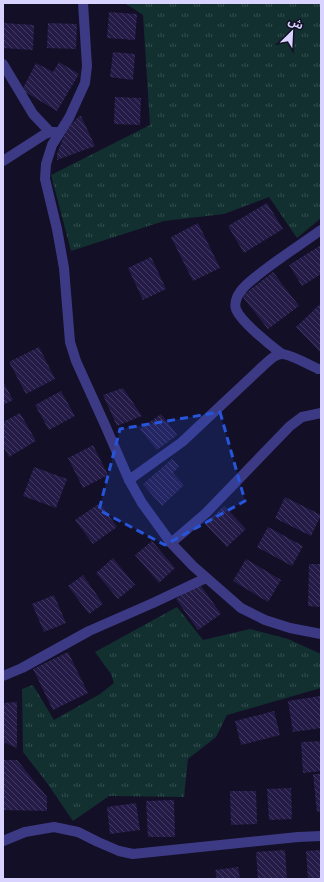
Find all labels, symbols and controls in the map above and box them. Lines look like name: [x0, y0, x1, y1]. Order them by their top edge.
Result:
north arrow: [272, 12, 312, 52]
text: ش: [286, 13, 306, 33]

